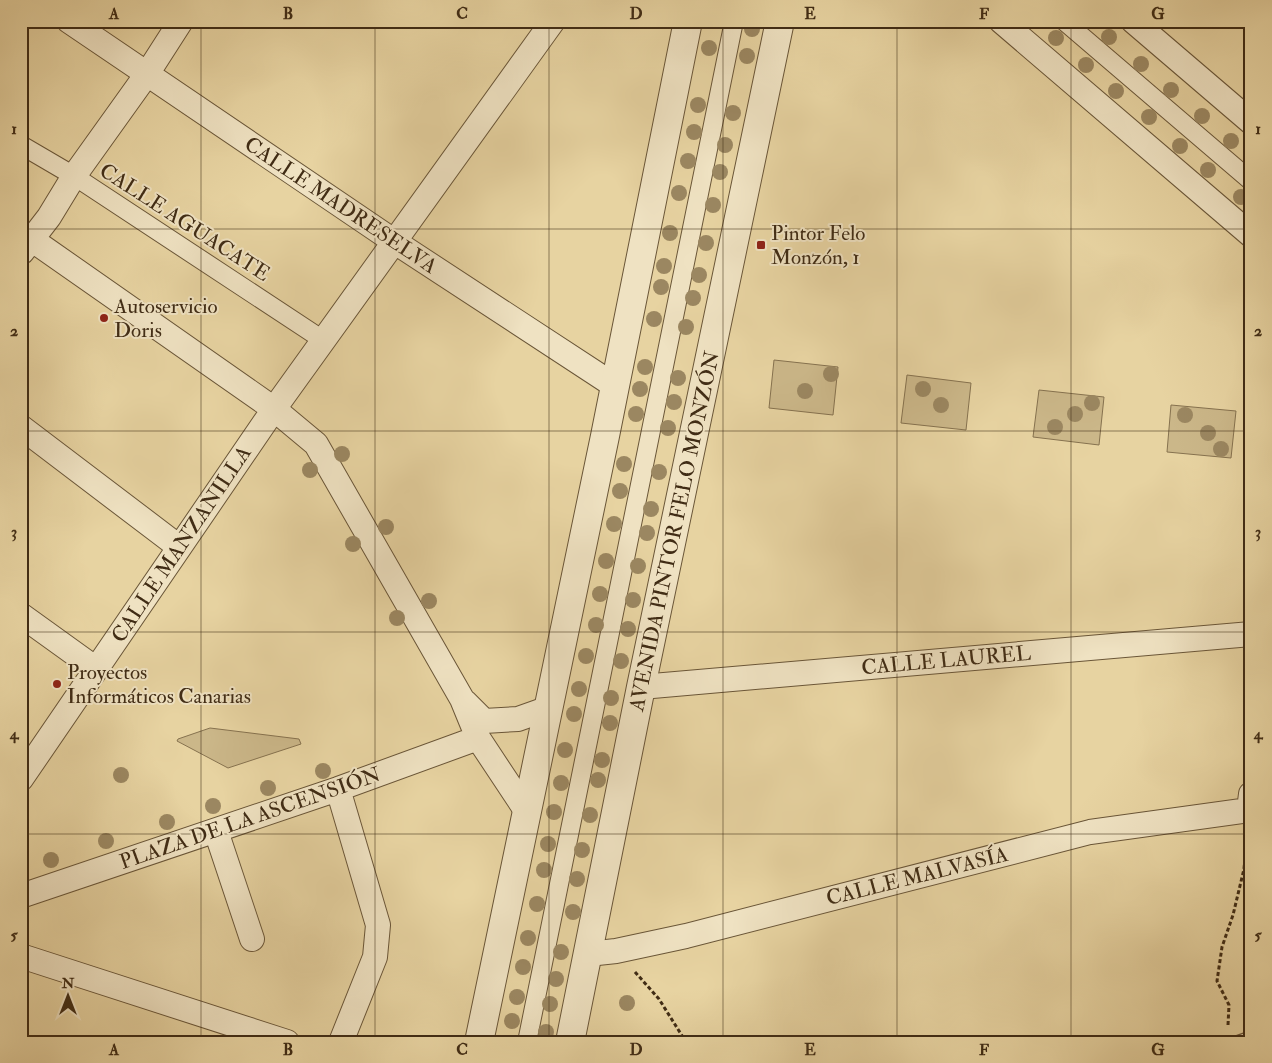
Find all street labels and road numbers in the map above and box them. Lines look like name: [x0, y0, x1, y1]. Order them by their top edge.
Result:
street label: CALLE MADRESELVA: [239, 131, 442, 280]
street label: CALLE AGUACATE: [94, 157, 275, 288]
street label: AVENIDA PINTOR FELO MONZÓN: [623, 348, 726, 715]
street label: CALLE MANZANILLA: [105, 441, 257, 648]
street label: CALLE LAUREL: [860, 640, 1032, 681]
street label: PLAZA DE LA ASCENSIÓN: [116, 761, 384, 876]
street label: CALLE MALVASÍA: [823, 841, 1011, 912]

